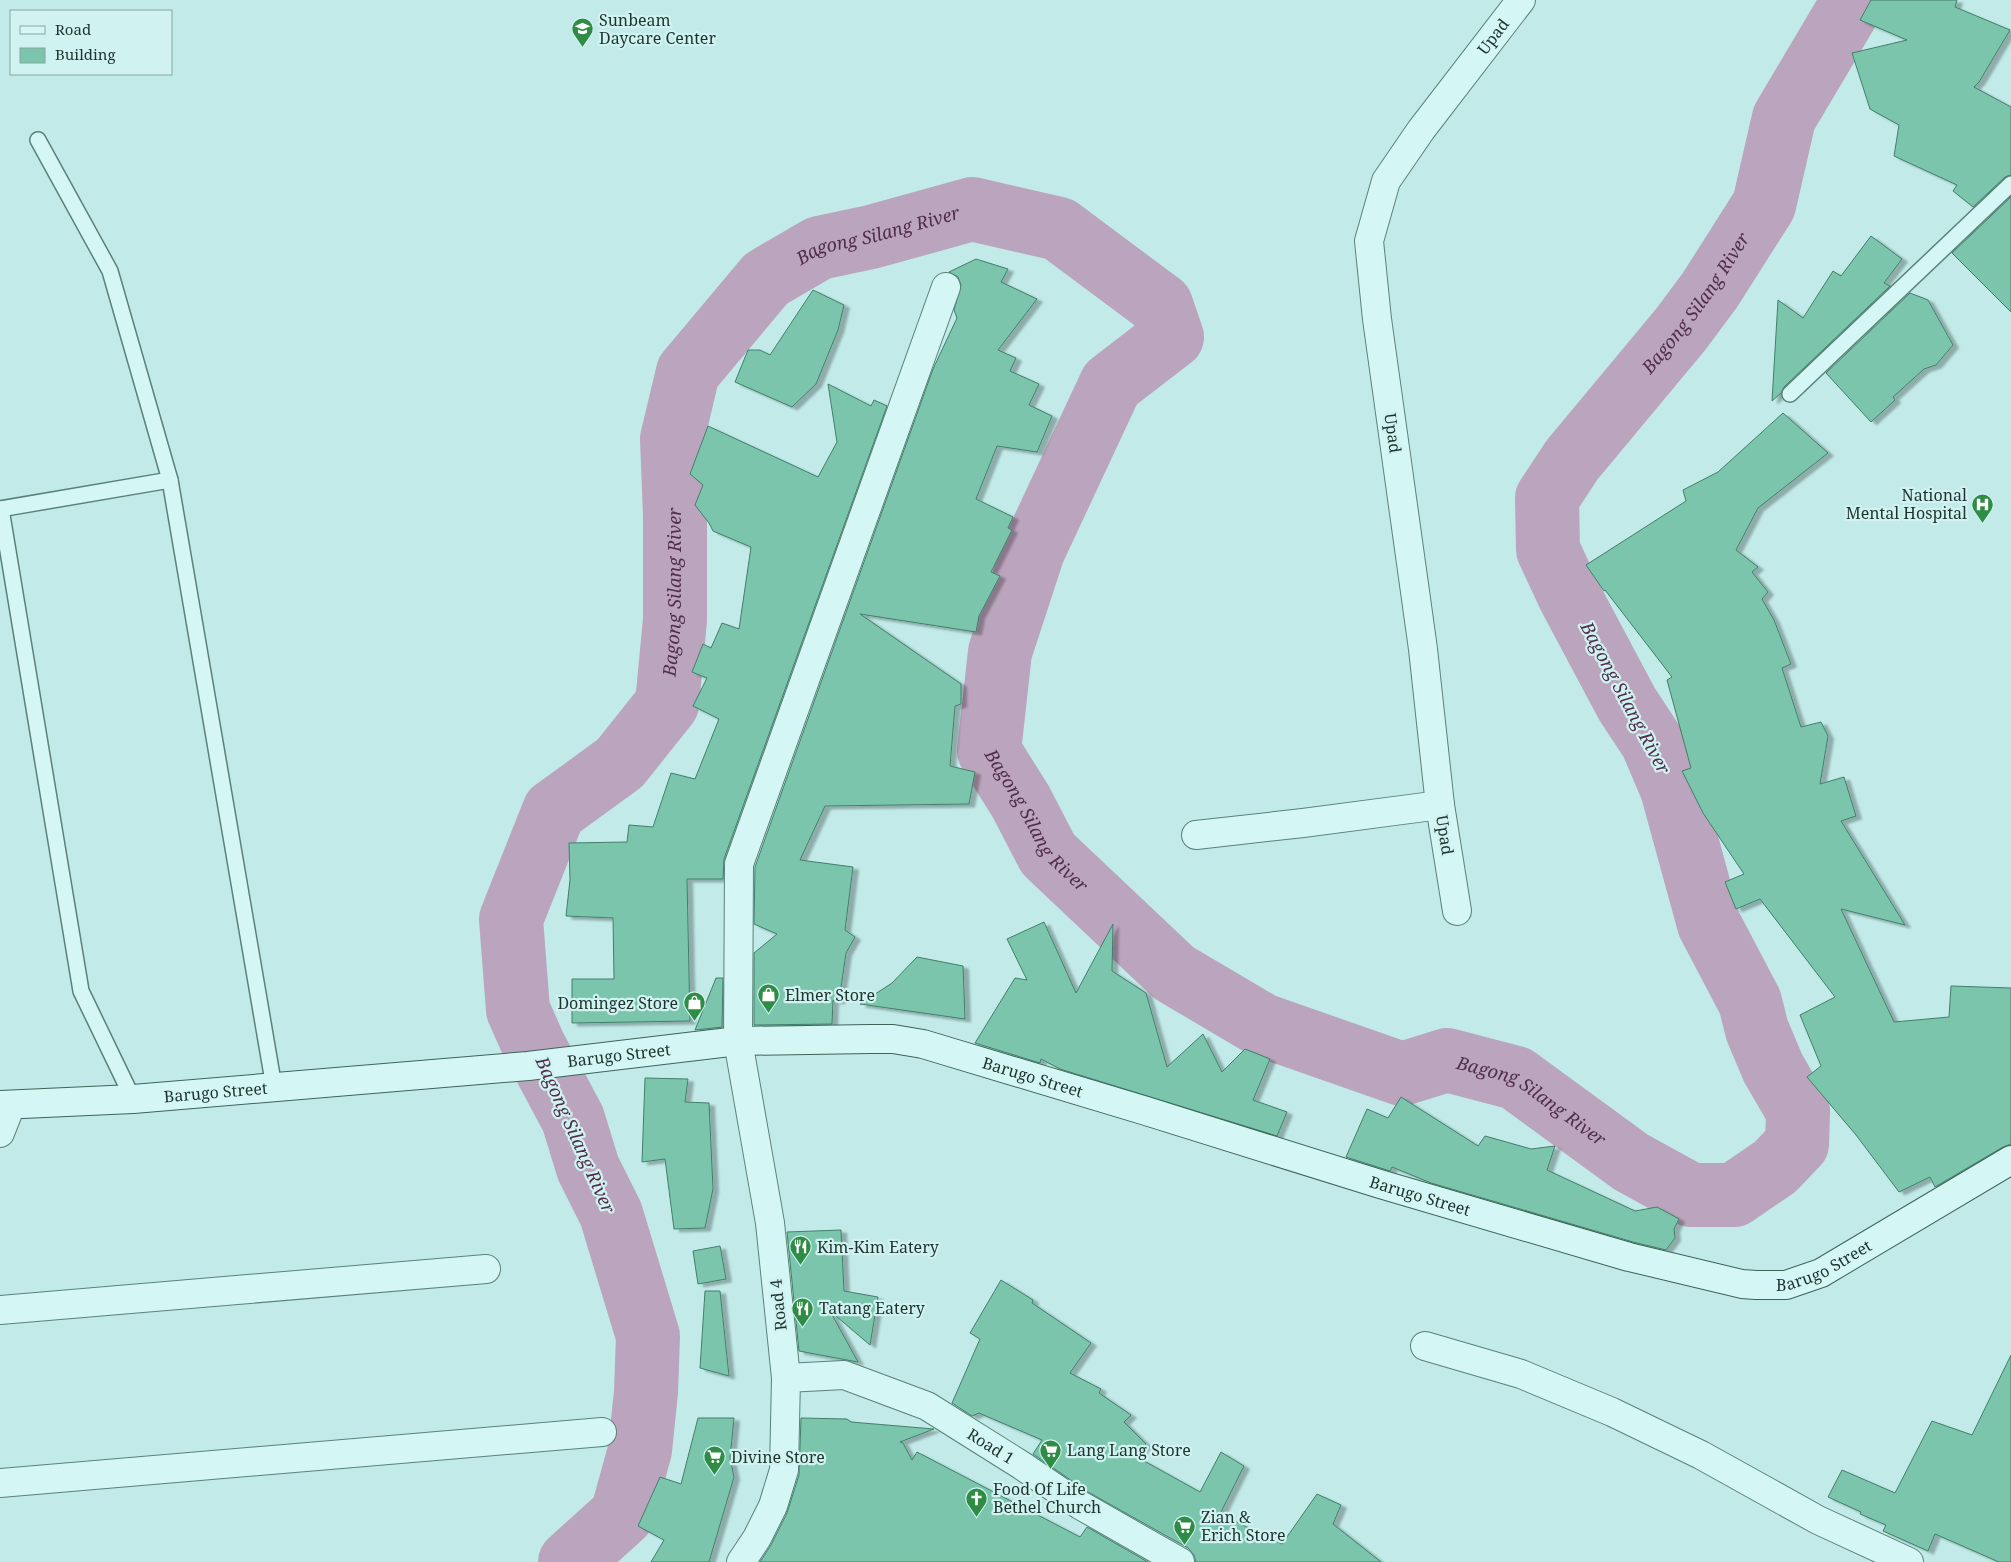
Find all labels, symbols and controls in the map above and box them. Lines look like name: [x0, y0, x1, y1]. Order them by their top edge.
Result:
place label: Sunbeam Daycare Center: [599, 9, 716, 49]
legend: [10, 10, 172, 75]
street label: Upad: [1472, 14, 1514, 59]
school or university icon: Sunbeam Daycare Center: [571, 17, 595, 48]
text: Road: [55, 19, 91, 39]
text: Building: [55, 44, 116, 64]
water label: Bagong Silang River: [790, 200, 963, 270]
water label: Bagong Silang River: [1635, 227, 1755, 379]
street label: Upad: [1379, 412, 1407, 455]
place label: National Mental Hospital: [1846, 484, 1967, 524]
hospital icon: National Mental Hospital: [1971, 492, 1995, 523]
water label: Bagong Silang River: [657, 507, 686, 679]
water label: Bagong Silang River: [1575, 616, 1676, 778]
water label: Bagong Silang River: [979, 743, 1094, 897]
street label: Upad: [1431, 813, 1459, 857]
shop icon: Elmer Store: [757, 983, 781, 1014]
place label: Elmer Store: [785, 984, 875, 1006]
shop icon: Domingez Store: [682, 991, 706, 1022]
place label: Domingez Store: [557, 992, 678, 1014]
street label: Barugo Street: [566, 1038, 672, 1072]
water label: Bagong Silang River: [1453, 1050, 1611, 1151]
street label: Barugo Street: [980, 1051, 1086, 1103]
water label: Bagong Silang River: [530, 1052, 621, 1217]
street label: Barugo Street: [163, 1077, 269, 1107]
street label: Barugo Street: [1367, 1170, 1473, 1221]
street label: Barugo Street: [1776, 1234, 1876, 1296]
restaurant icon: Kim-Kim Eatery: [789, 1235, 813, 1266]
place label: Kim-Kim Eatery: [817, 1236, 940, 1258]
street label: Road 4: [764, 1278, 792, 1332]
restaurant icon: Tatang Eatery: [791, 1296, 815, 1327]
place label: Tatang Eatery: [819, 1297, 926, 1319]
street label: Road 1: [963, 1423, 1019, 1469]
supermarket icon: Lang Lang Store: [1039, 1438, 1063, 1469]
place label: Lang Lang Store: [1067, 1439, 1191, 1461]
supermarket icon: Divine Store: [703, 1445, 727, 1476]
place label: Divine Store: [731, 1446, 825, 1468]
place label: Food Of Life Bethel Church: [993, 1478, 1101, 1518]
church icon: Food Of Life Bethel Church: [965, 1486, 989, 1517]
place label: Zian & Erich Store: [1201, 1506, 1285, 1546]
supermarket icon: Zian & Erich Store: [1173, 1514, 1197, 1545]

